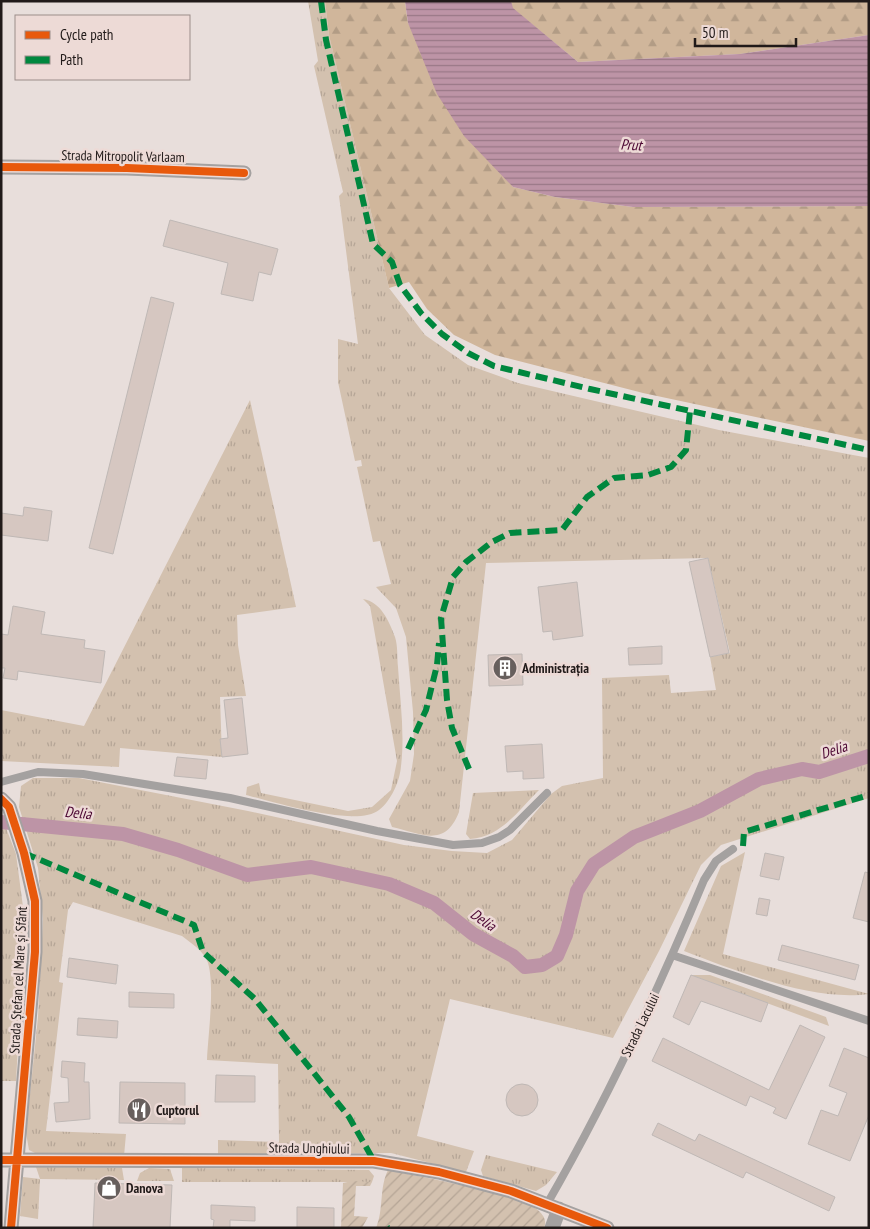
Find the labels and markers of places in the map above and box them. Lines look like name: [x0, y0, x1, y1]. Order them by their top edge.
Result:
building icon: Administrația: [492, 655, 518, 681]
place label: Administrația: [521, 659, 589, 677]
restaurant icon: Cuptorul: [126, 1097, 152, 1123]
place label: Cuptorul: [156, 1101, 199, 1119]
shop icon: Danova: [96, 1175, 122, 1201]
place label: Danova: [126, 1179, 163, 1197]

